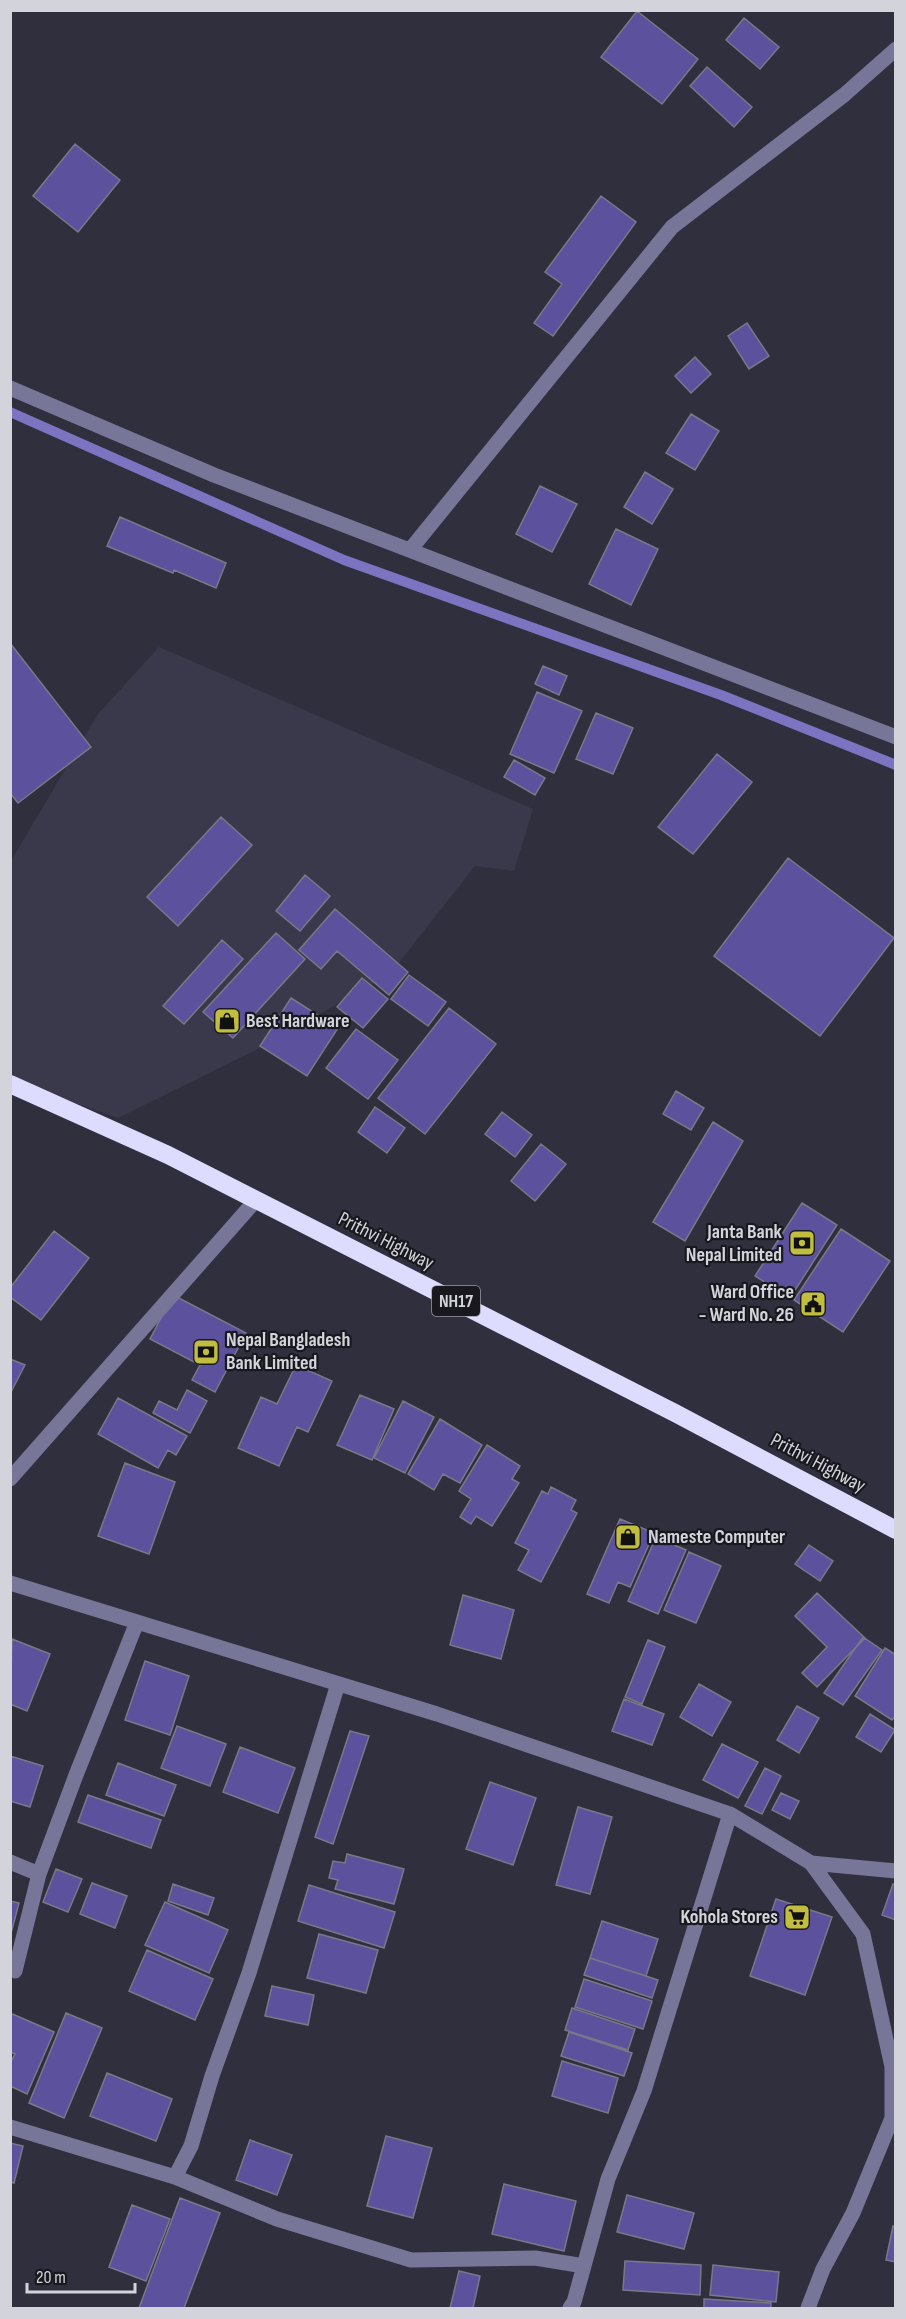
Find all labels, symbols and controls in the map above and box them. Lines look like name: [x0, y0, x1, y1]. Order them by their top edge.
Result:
shop icon: Best Hardware: [212, 1006, 242, 1036]
place label: Best Hardware: [246, 1009, 349, 1033]
street label: Prithvi Highway: [334, 1207, 438, 1275]
place label: Janta Bank Nepal Limited: [686, 1220, 783, 1267]
bank icon: Janta Bank Nepal Limited: [787, 1228, 817, 1258]
place label: Ward Office - Ward No. 26: [699, 1280, 794, 1327]
road number: NH17: [432, 1286, 480, 1316]
public building icon: Ward Office - Ward No. 26: [798, 1289, 828, 1319]
place label: Nepal Bangladesh Bank Limited: [226, 1328, 350, 1375]
bank icon: Nepal Bangladesh Bank Limited: [191, 1337, 221, 1367]
street label: Prithvi Highway: [767, 1428, 870, 1498]
shop icon: Nameste Computer: [613, 1522, 643, 1552]
place label: Nameste Computer: [648, 1525, 785, 1549]
supermarket icon: Kohola Stores: [782, 1902, 812, 1932]
place label: Kohola Stores: [680, 1905, 778, 1929]
scale bar: [27, 2256, 135, 2294]
text: 20 m: [36, 2267, 66, 2288]

